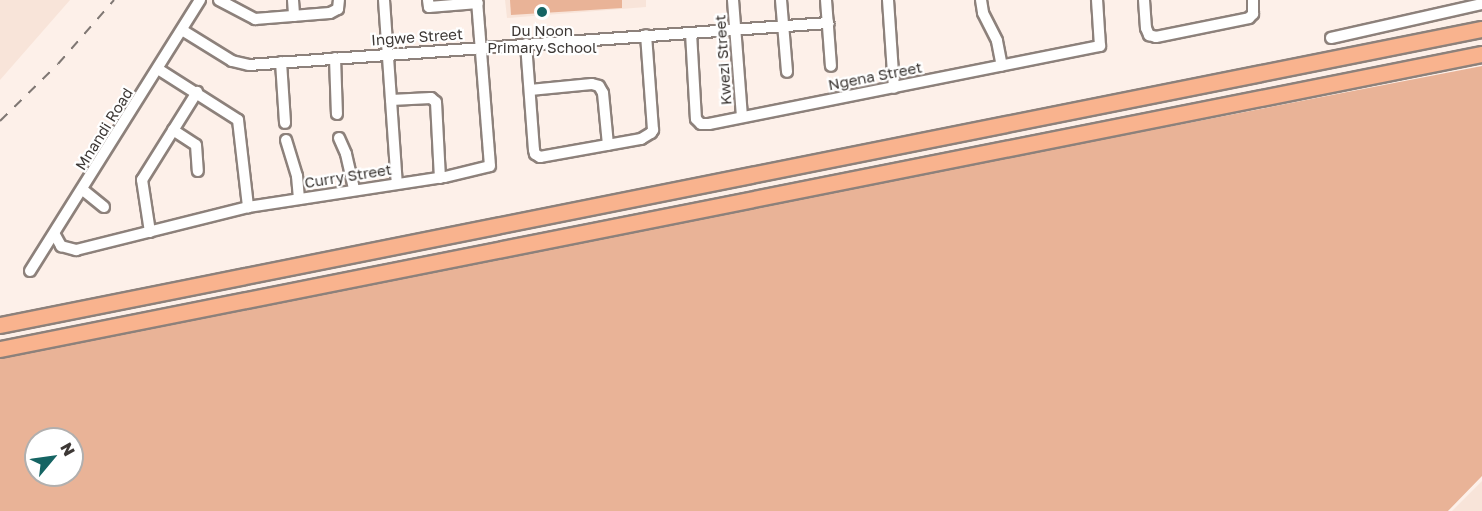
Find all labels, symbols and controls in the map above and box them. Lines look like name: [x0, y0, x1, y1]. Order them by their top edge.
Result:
marker: Du Noon Primary School: [535, 5, 549, 19]
street label: Kwezi Street: [711, 14, 735, 106]
place label: Du Noon Primary School: [487, 21, 597, 56]
street label: Ingwe Street: [370, 25, 464, 49]
street label: Ngena Street: [827, 58, 923, 94]
street label: Mnandi Road: [72, 85, 136, 173]
street label: Curry Street: [303, 160, 393, 192]
north arrow: [24, 427, 84, 487]
text: N: [56, 439, 80, 459]

